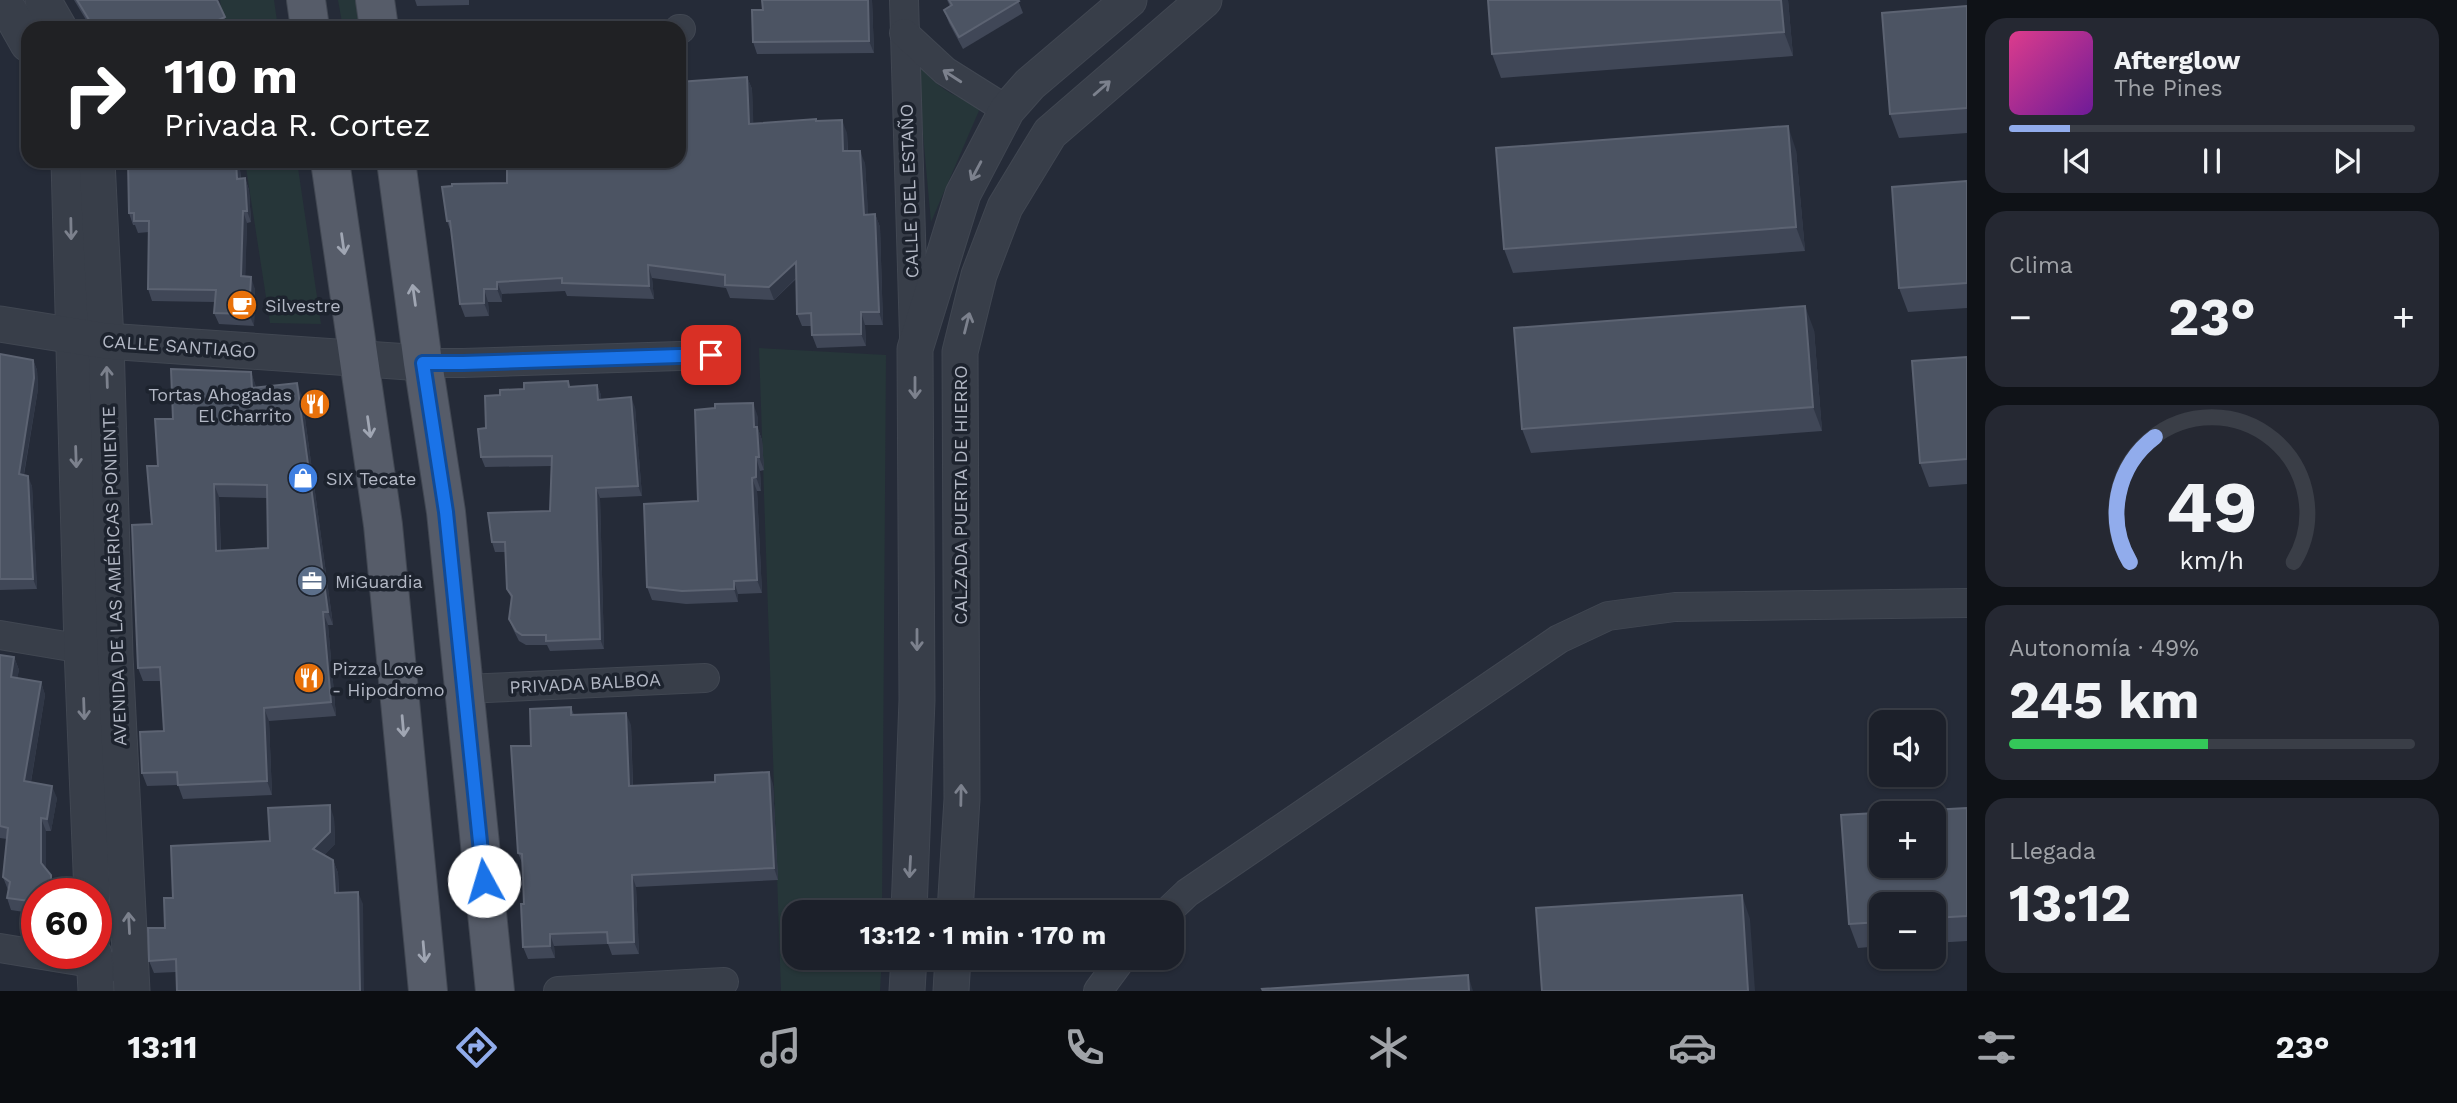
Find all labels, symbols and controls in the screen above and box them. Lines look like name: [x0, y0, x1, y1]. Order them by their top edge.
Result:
text: Afterglow: [2114, 45, 2240, 75]
text: 110 m: [164, 47, 298, 105]
icon: right: [49, 49, 140, 140]
one-way arrow: [943, 69, 963, 83]
text: The Pines: [2114, 75, 2223, 102]
one-way arrow: [1092, 80, 1110, 96]
street label: CALLE DEL ESTAÑO: [895, 103, 923, 279]
text: Privada R. Cortez: [164, 106, 431, 144]
icon: previous: [2058, 142, 2096, 180]
icon: pause: [2193, 142, 2231, 180]
icon: next: [2328, 142, 2366, 180]
one-way arrow: [968, 160, 982, 180]
one-way arrow: [64, 217, 77, 240]
one-way arrow: [337, 232, 350, 255]
text: Clima: [2009, 252, 2073, 279]
one-way arrow: [408, 284, 421, 307]
text: 23°: [2168, 287, 2256, 348]
cafe icon: Silvestre: [225, 288, 259, 322]
place label: Silvestre: [265, 295, 341, 316]
text: −: [2009, 295, 2032, 339]
text: +: [2392, 295, 2415, 339]
one-way arrow: [961, 312, 974, 335]
pin: [681, 325, 741, 385]
street label: CALLE SANTIAGO: [101, 330, 257, 362]
icon: arrive: [692, 336, 730, 374]
street label: CALZADA PUERTA DE HIERRO: [950, 365, 971, 625]
one-way arrow: [100, 366, 113, 389]
one-way arrow: [908, 376, 922, 399]
place label: Tortas Ahogadas El Charrito: [148, 384, 292, 426]
restaurant icon: Tortas Ahogadas El Charrito: [298, 387, 332, 421]
street label: AVENIDA DE LAS AMÉRICAS PONIENTE: [98, 406, 130, 746]
one-way arrow: [363, 415, 376, 438]
one-way arrow: [70, 445, 83, 468]
shop icon: SIX Tecate: [286, 461, 320, 495]
text: 49: [2166, 464, 2258, 550]
place label: SIX Tecate: [326, 468, 416, 489]
text: km/h: [2180, 545, 2244, 574]
office icon: MiGuardia: [295, 564, 329, 598]
place label: MiGuardia: [335, 571, 423, 592]
one-way arrow: [910, 628, 924, 651]
text: Autonomía · 49%: [2009, 635, 2199, 662]
place label: Pizza Love - Hipodromo: [332, 658, 445, 700]
restaurant icon: Pizza Love - Hipodromo: [292, 661, 326, 695]
street label: PRIVADA BALBOA: [509, 669, 661, 697]
text: 245 km: [2009, 670, 2199, 731]
one-way arrow: [78, 697, 91, 720]
map controls: [1869, 710, 1946, 969]
button: sound: [1869, 710, 1946, 787]
one-way arrow: [396, 714, 409, 737]
one-way arrow: [954, 783, 968, 806]
button: +: [1869, 801, 1946, 878]
text: Llegada: [2009, 838, 2096, 865]
position arrow: [447, 844, 521, 918]
one-way arrow: [903, 855, 916, 878]
text: 13:12: [2009, 873, 2131, 934]
speed limit sign: 60: [21, 878, 112, 969]
button: −: [1869, 892, 1946, 969]
one-way arrow: [122, 912, 135, 935]
text: 13:12 · 1 min · 170 m: [860, 920, 1106, 950]
one-way arrow: [418, 940, 431, 963]
icon: directions: [452, 1023, 501, 1072]
icon: music: [756, 1023, 805, 1072]
icon: phone: [1060, 1023, 1109, 1072]
icon: climate: [1364, 1023, 1413, 1072]
icon: car: [1668, 1023, 1717, 1072]
icon: filters: [1972, 1023, 2021, 1072]
text: 13:11: [127, 1028, 197, 1066]
text: 23°: [2276, 1028, 2329, 1066]

